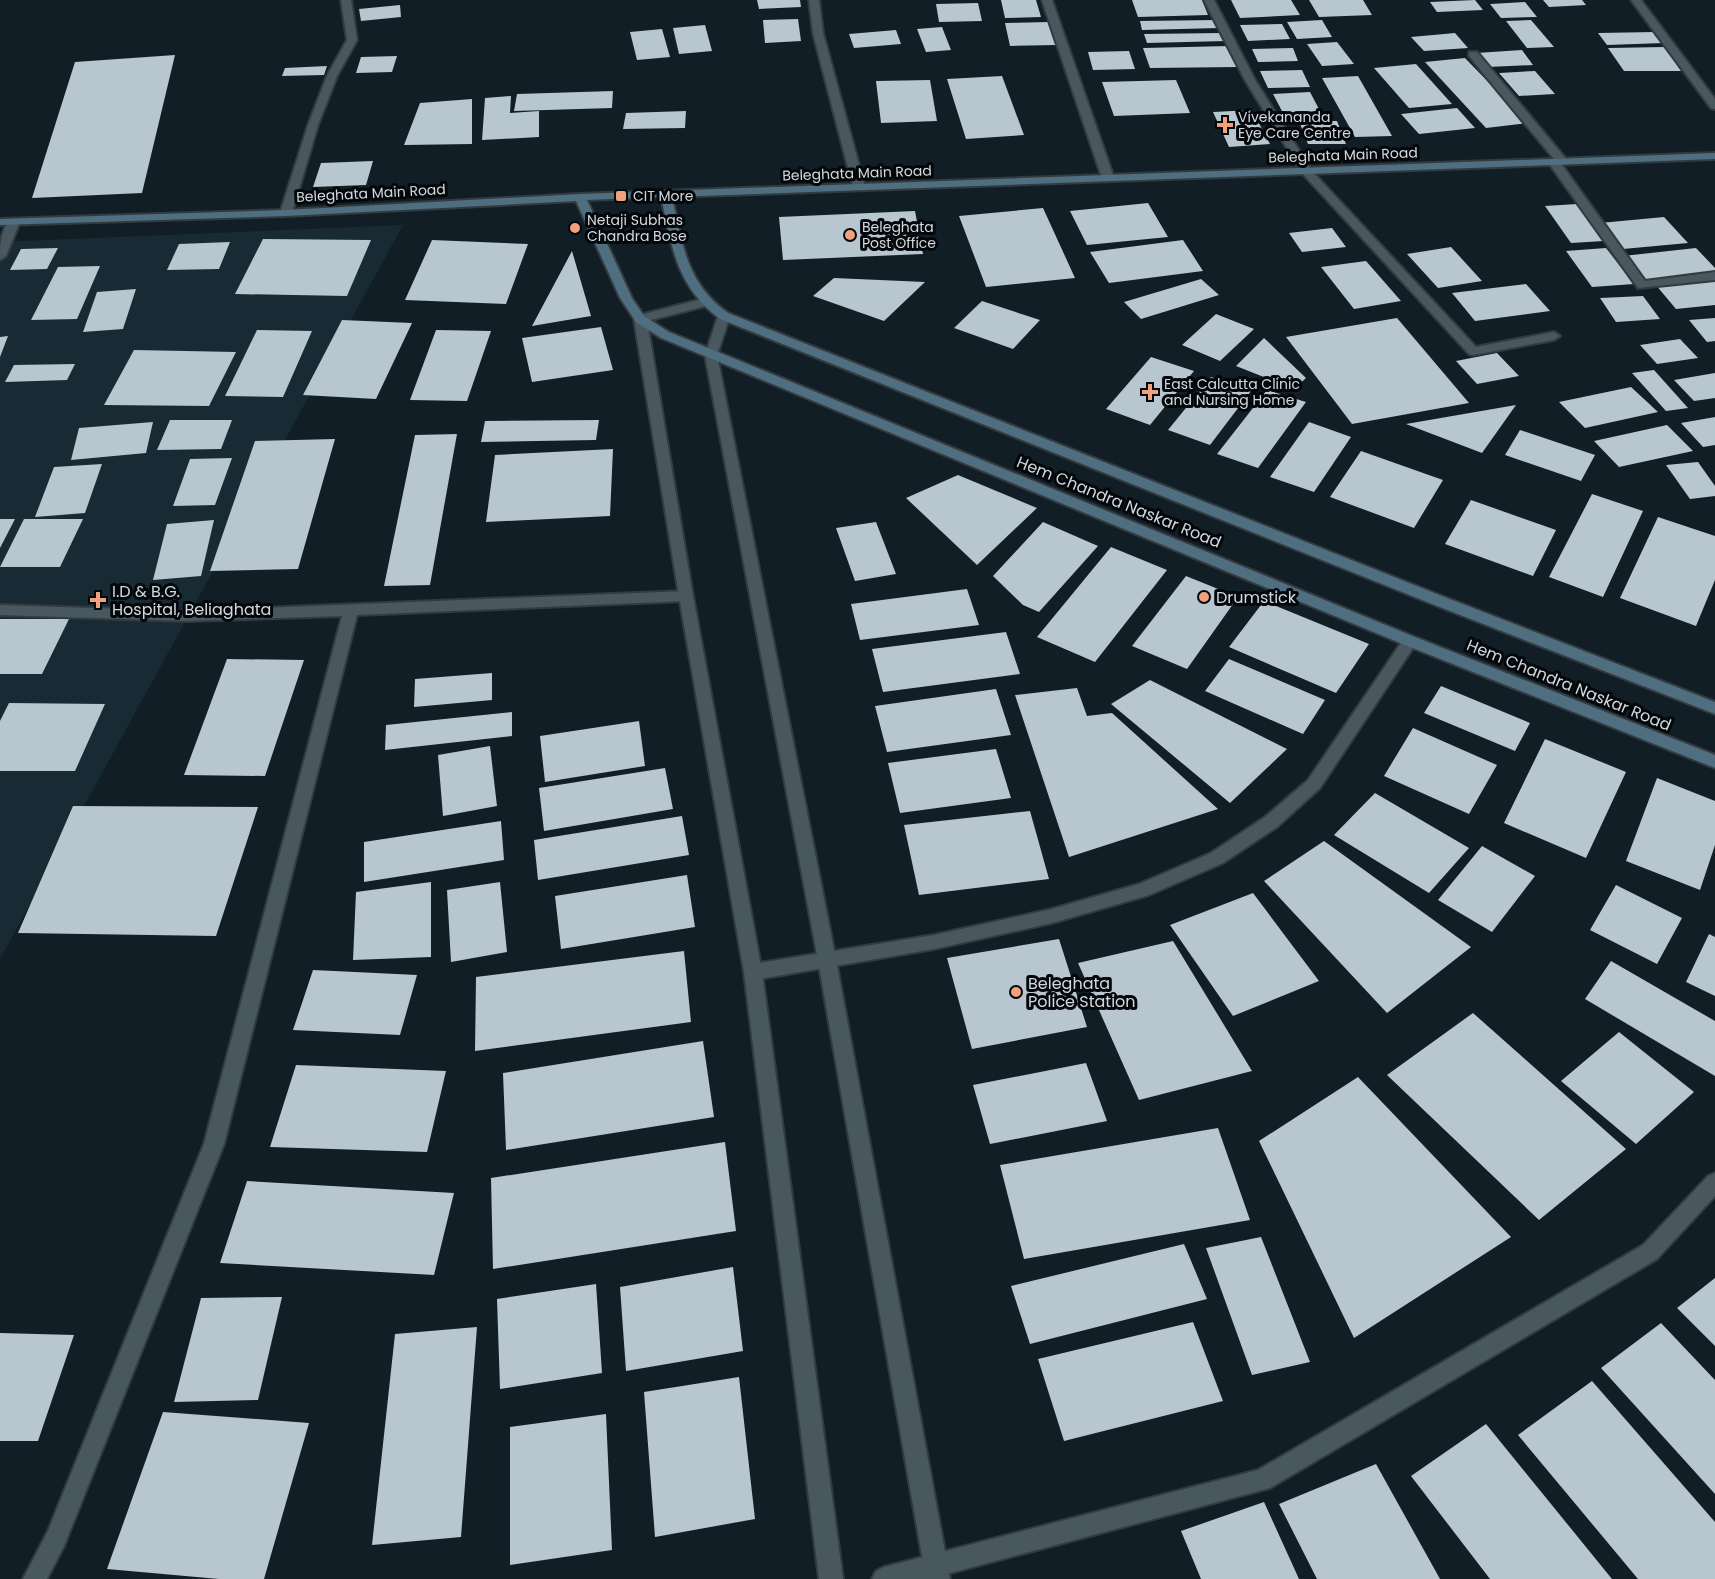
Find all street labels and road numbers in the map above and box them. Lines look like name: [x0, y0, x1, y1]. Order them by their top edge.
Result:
street label: Beleghata Main Road: [1268, 142, 1418, 168]
street label: Beleghata Main Road: [782, 160, 932, 186]
street label: Beleghata Main Road: [296, 179, 446, 207]
street label: Hem Chandra Naskar Road: [1013, 450, 1225, 554]
street label: Hem Chandra Naskar Road: [1463, 633, 1675, 737]

